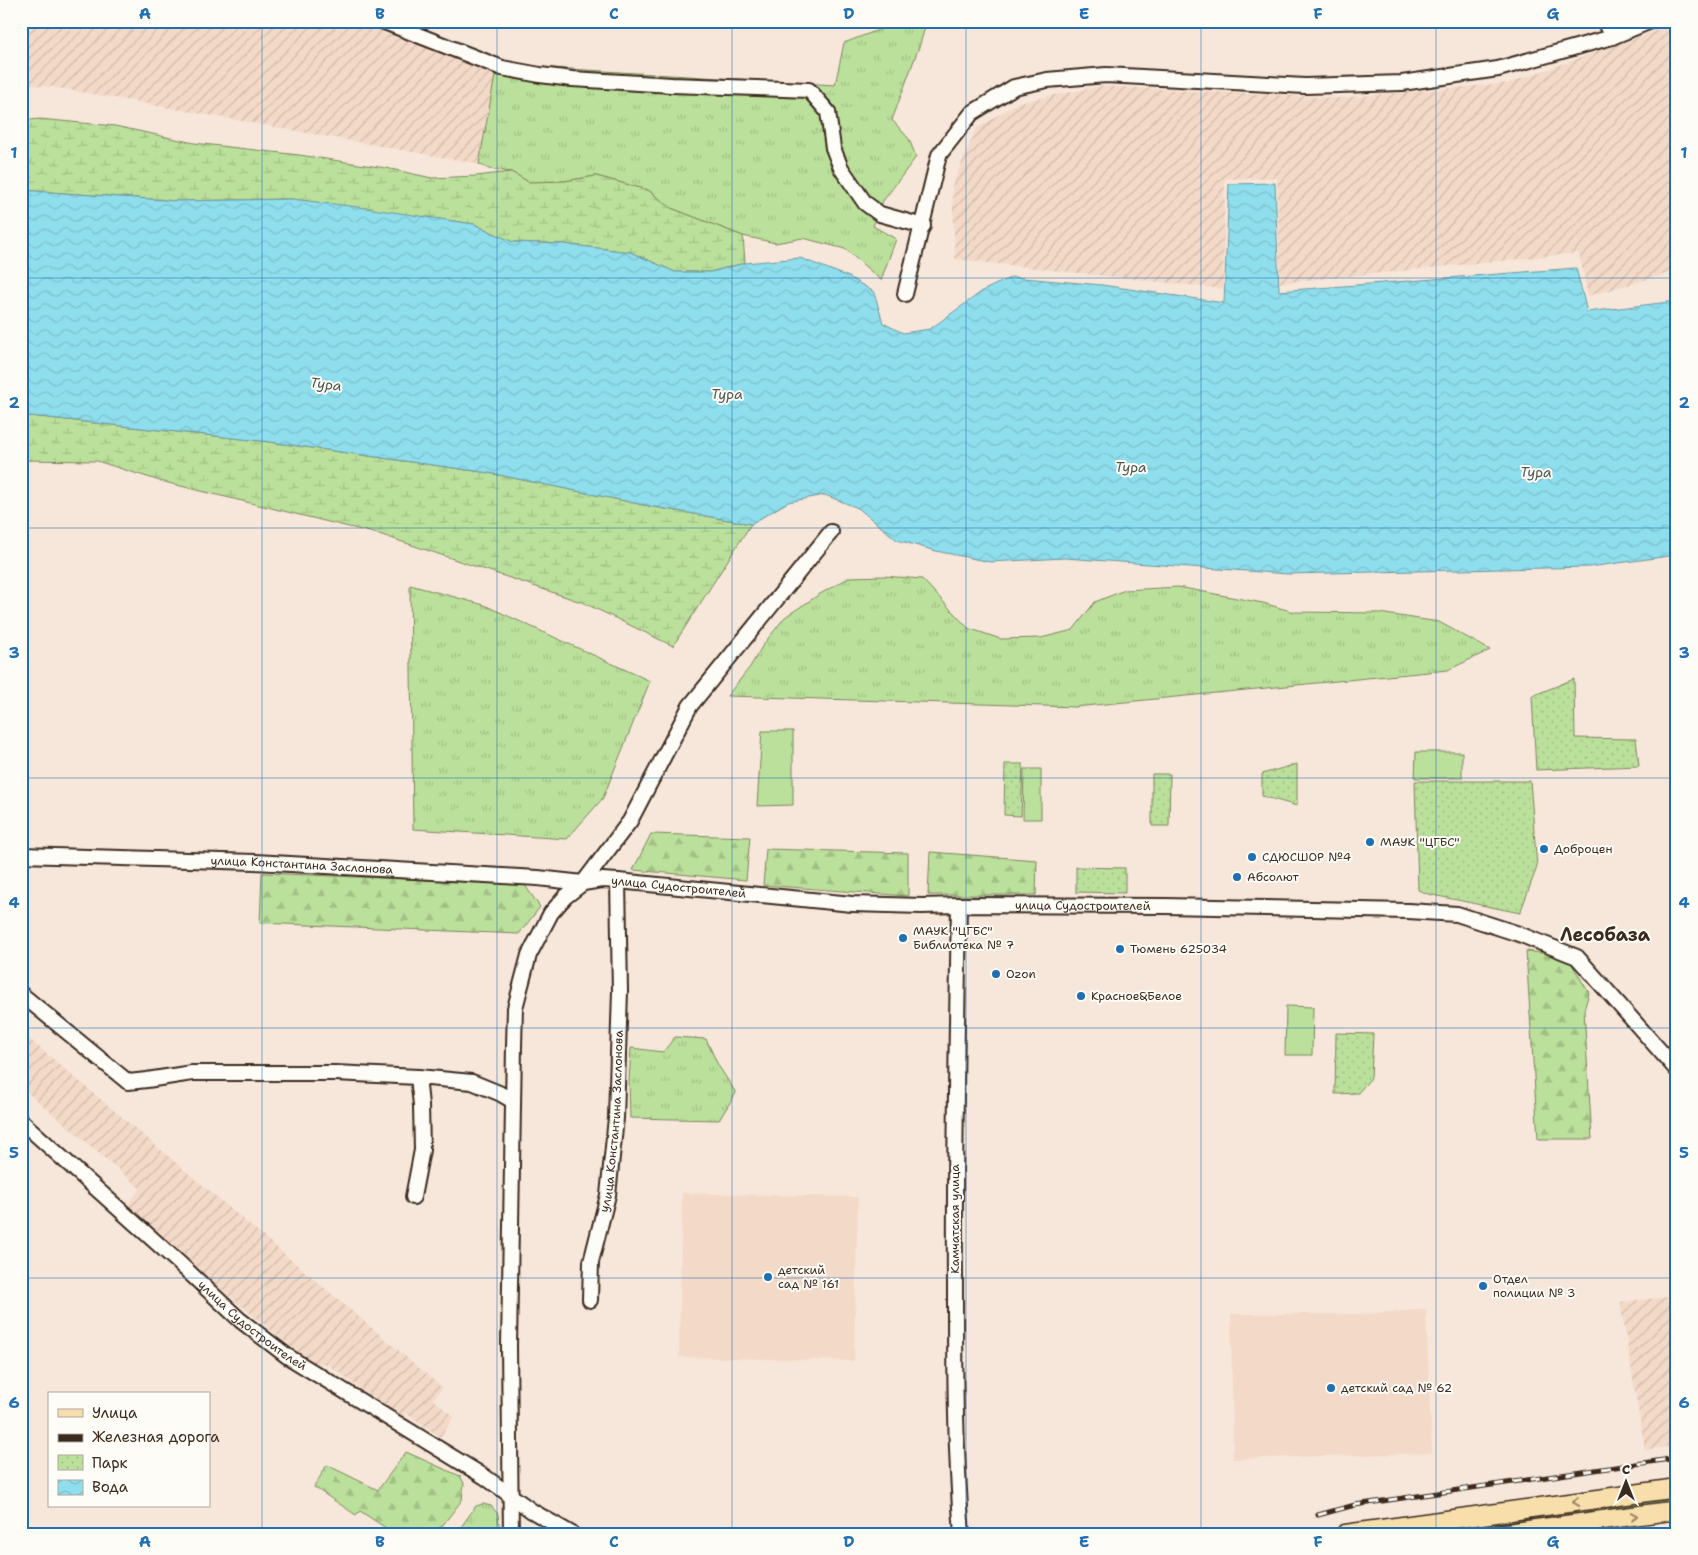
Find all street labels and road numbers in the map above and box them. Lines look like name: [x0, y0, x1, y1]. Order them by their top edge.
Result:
street label: улица Константина Заслонова: [210, 853, 394, 878]
street label: улица Судостроителей: [611, 873, 747, 902]
street label: улица Судостроителей: [1015, 897, 1151, 914]
street label: улица Константина Заслонова: [596, 1029, 627, 1214]
street label: Камчатская улица: [947, 1164, 963, 1274]
street label: улица Судостроителей: [195, 1277, 310, 1374]

